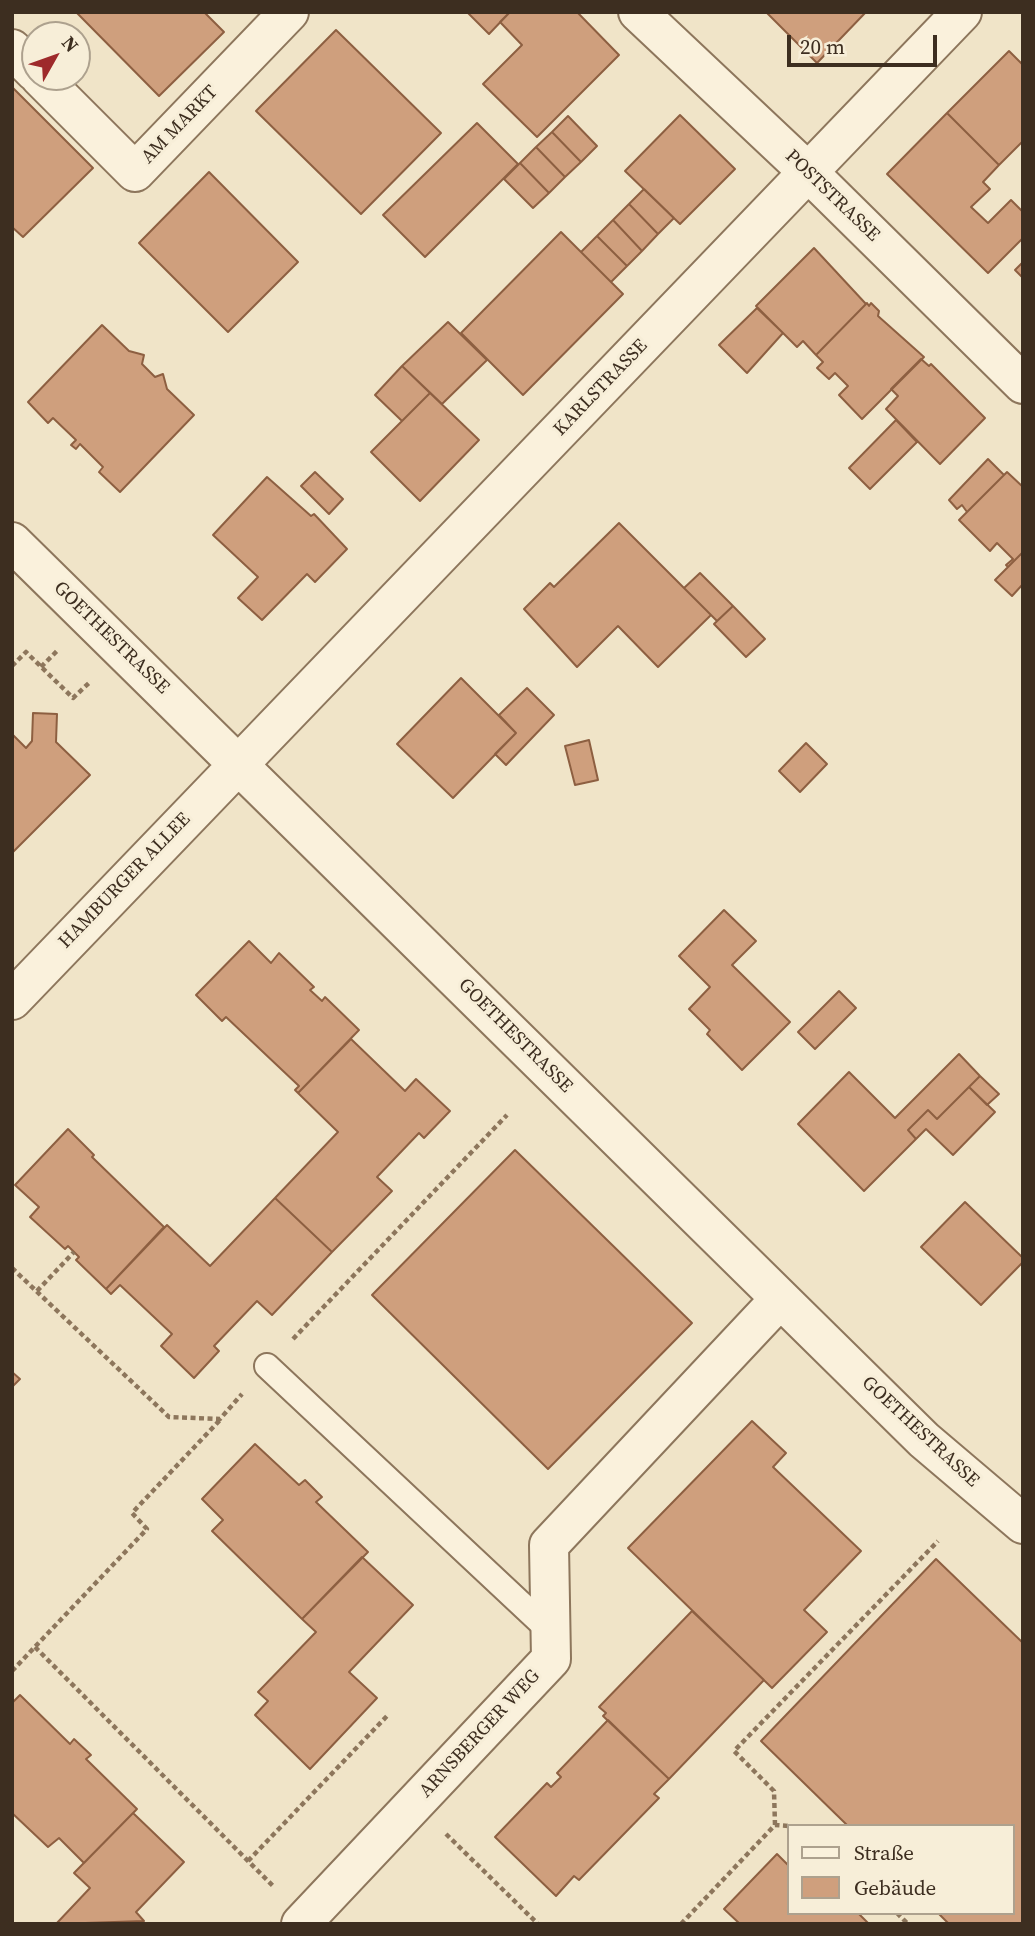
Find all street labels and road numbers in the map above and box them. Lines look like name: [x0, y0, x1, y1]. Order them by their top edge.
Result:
street label: AM MARKT: [137, 81, 223, 169]
street label: POSTSTRASSE: [780, 145, 884, 247]
street label: KARLSTRASSE: [549, 335, 653, 441]
street label: GOETHESTRASSE: [48, 577, 174, 699]
street label: HAMBURGER ALLEE: [54, 808, 196, 954]
street label: GOETHESTRASSE: [453, 974, 577, 1098]
street label: GOETHESTRASSE: [857, 1372, 983, 1492]
street label: ARNSBERGER WEG: [415, 1665, 545, 1803]

